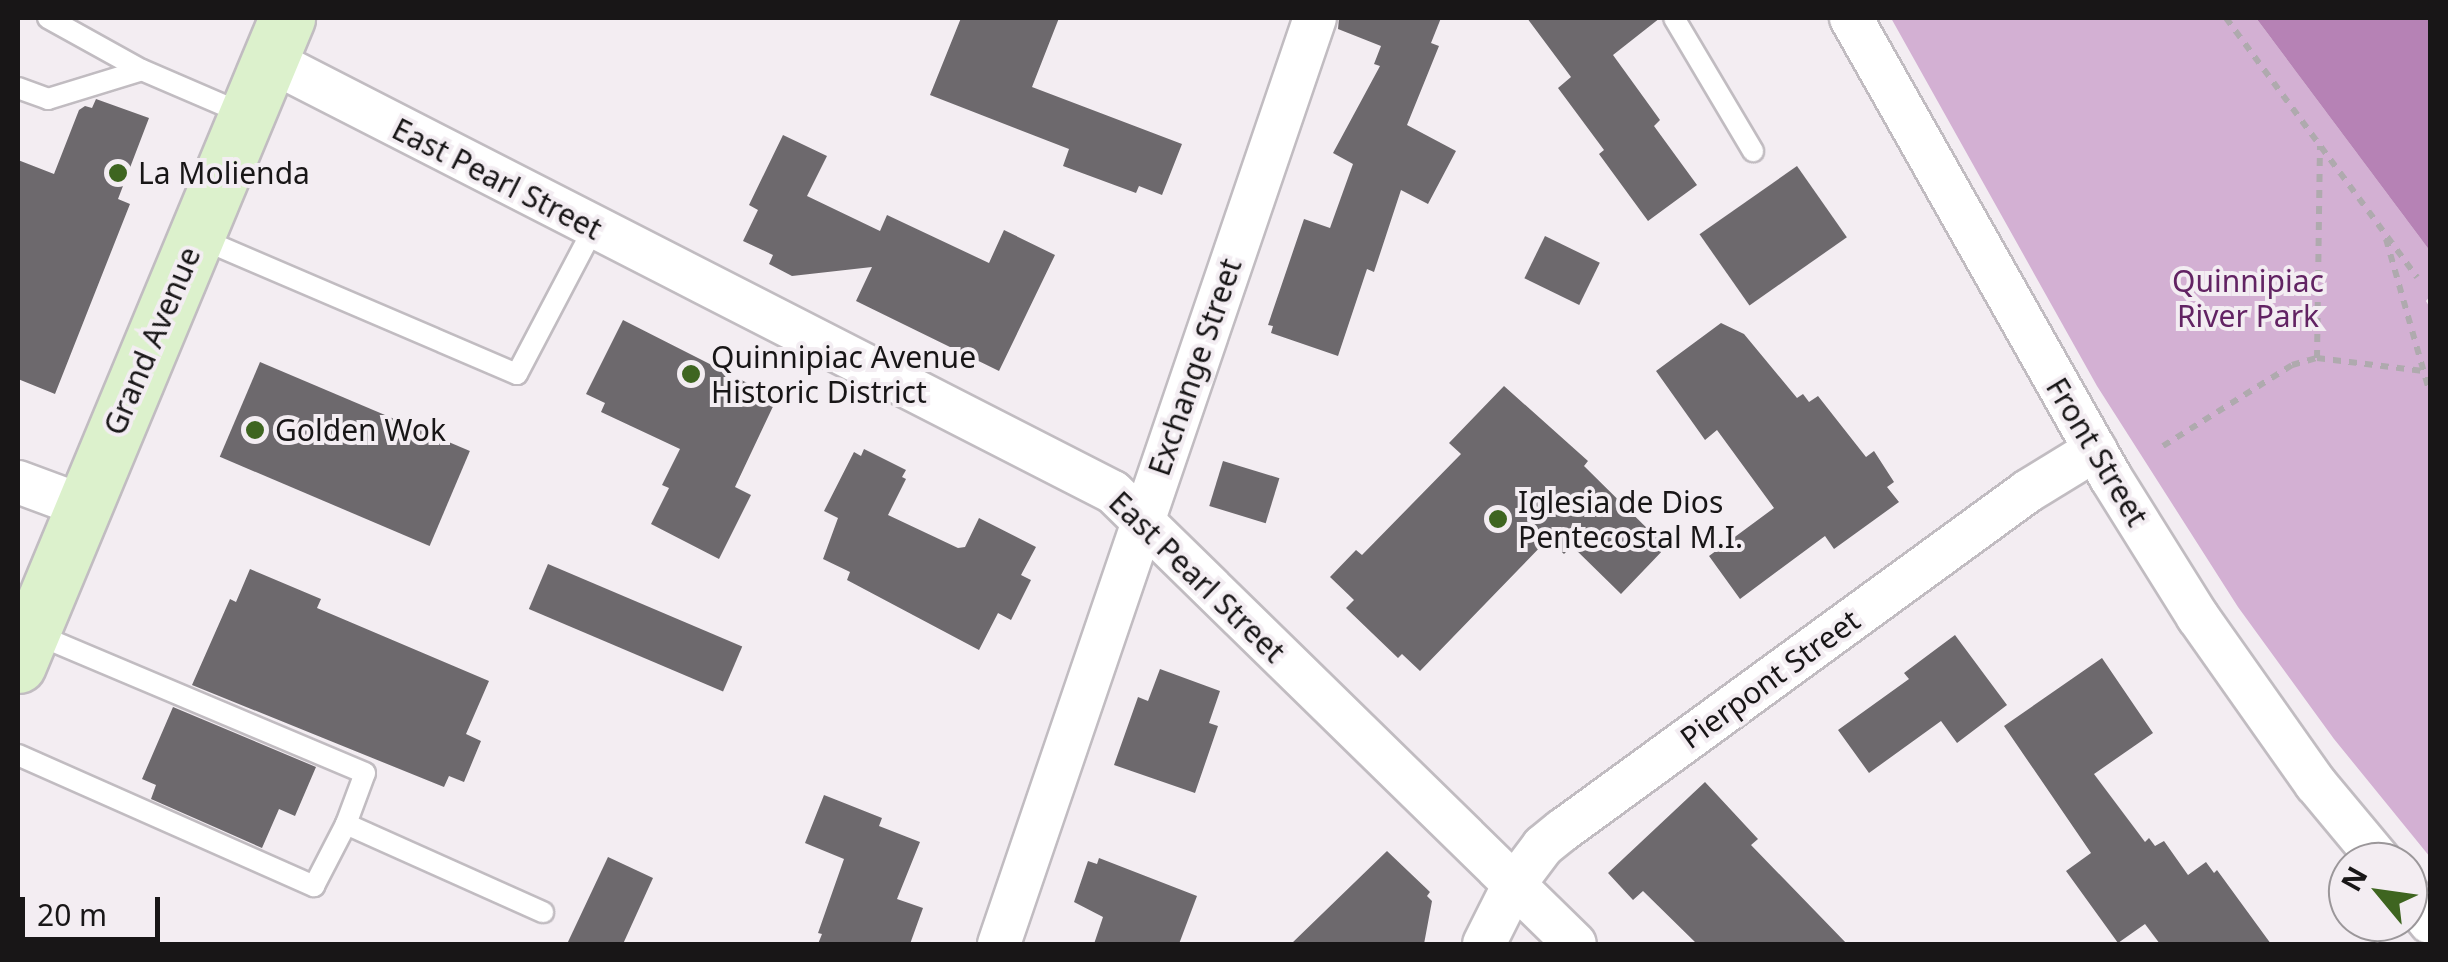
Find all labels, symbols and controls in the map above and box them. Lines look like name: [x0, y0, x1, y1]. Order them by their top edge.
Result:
street label: East Pearl Street: [386, 111, 608, 247]
place label: La Molienda: [138, 155, 310, 191]
marker: La Molienda: [107, 162, 129, 184]
street label: Grand Avenue: [96, 242, 208, 440]
street label: Exchange Street: [1141, 254, 1249, 480]
park label: Quinnipiac River Park: [2172, 263, 2324, 334]
place label: Quinnipiac Avenue Historic District: [711, 339, 976, 410]
marker: Quinnipiac Avenue Historic District: [680, 363, 702, 385]
street label: Front Street: [2039, 371, 2155, 533]
place label: Golden Wok: [275, 412, 446, 448]
marker: Golden Wok: [244, 419, 266, 441]
street label: East Pearl Street: [1102, 484, 1292, 670]
place label: Iglesia de Dios Pentecostal M.I.: [1518, 484, 1743, 554]
marker: Iglesia de Dios Pentecostal M.I.: [1487, 508, 1509, 530]
street label: Pierpont Street: [1673, 602, 1867, 756]
north arrow: [2328, 842, 2428, 942]
text: N: [2331, 859, 2376, 898]
scale bar: [25, 877, 165, 939]
text: 20 m: [37, 894, 107, 935]

